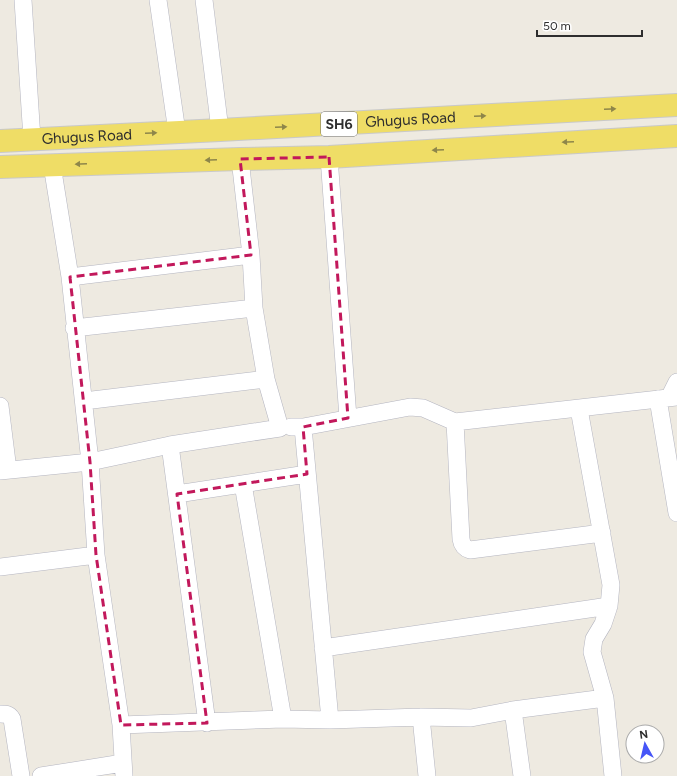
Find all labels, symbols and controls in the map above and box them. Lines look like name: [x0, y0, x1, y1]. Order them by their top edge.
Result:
scale bar: [537, 12, 642, 38]
text: 50 m: [543, 19, 571, 33]
one-way arrow: [604, 106, 617, 112]
street label: Ghugus Road: [365, 108, 456, 131]
road number: SH6: [321, 112, 357, 136]
one-way arrow: [474, 113, 486, 120]
one-way arrow: [275, 124, 288, 130]
street label: Ghugus Road: [41, 125, 133, 148]
one-way arrow: [145, 130, 157, 137]
one-way arrow: [562, 139, 574, 146]
one-way arrow: [432, 147, 444, 154]
one-way arrow: [205, 156, 217, 163]
one-way arrow: [74, 161, 87, 167]
north arrow: [625, 724, 665, 764]
text: N: [639, 728, 649, 742]

